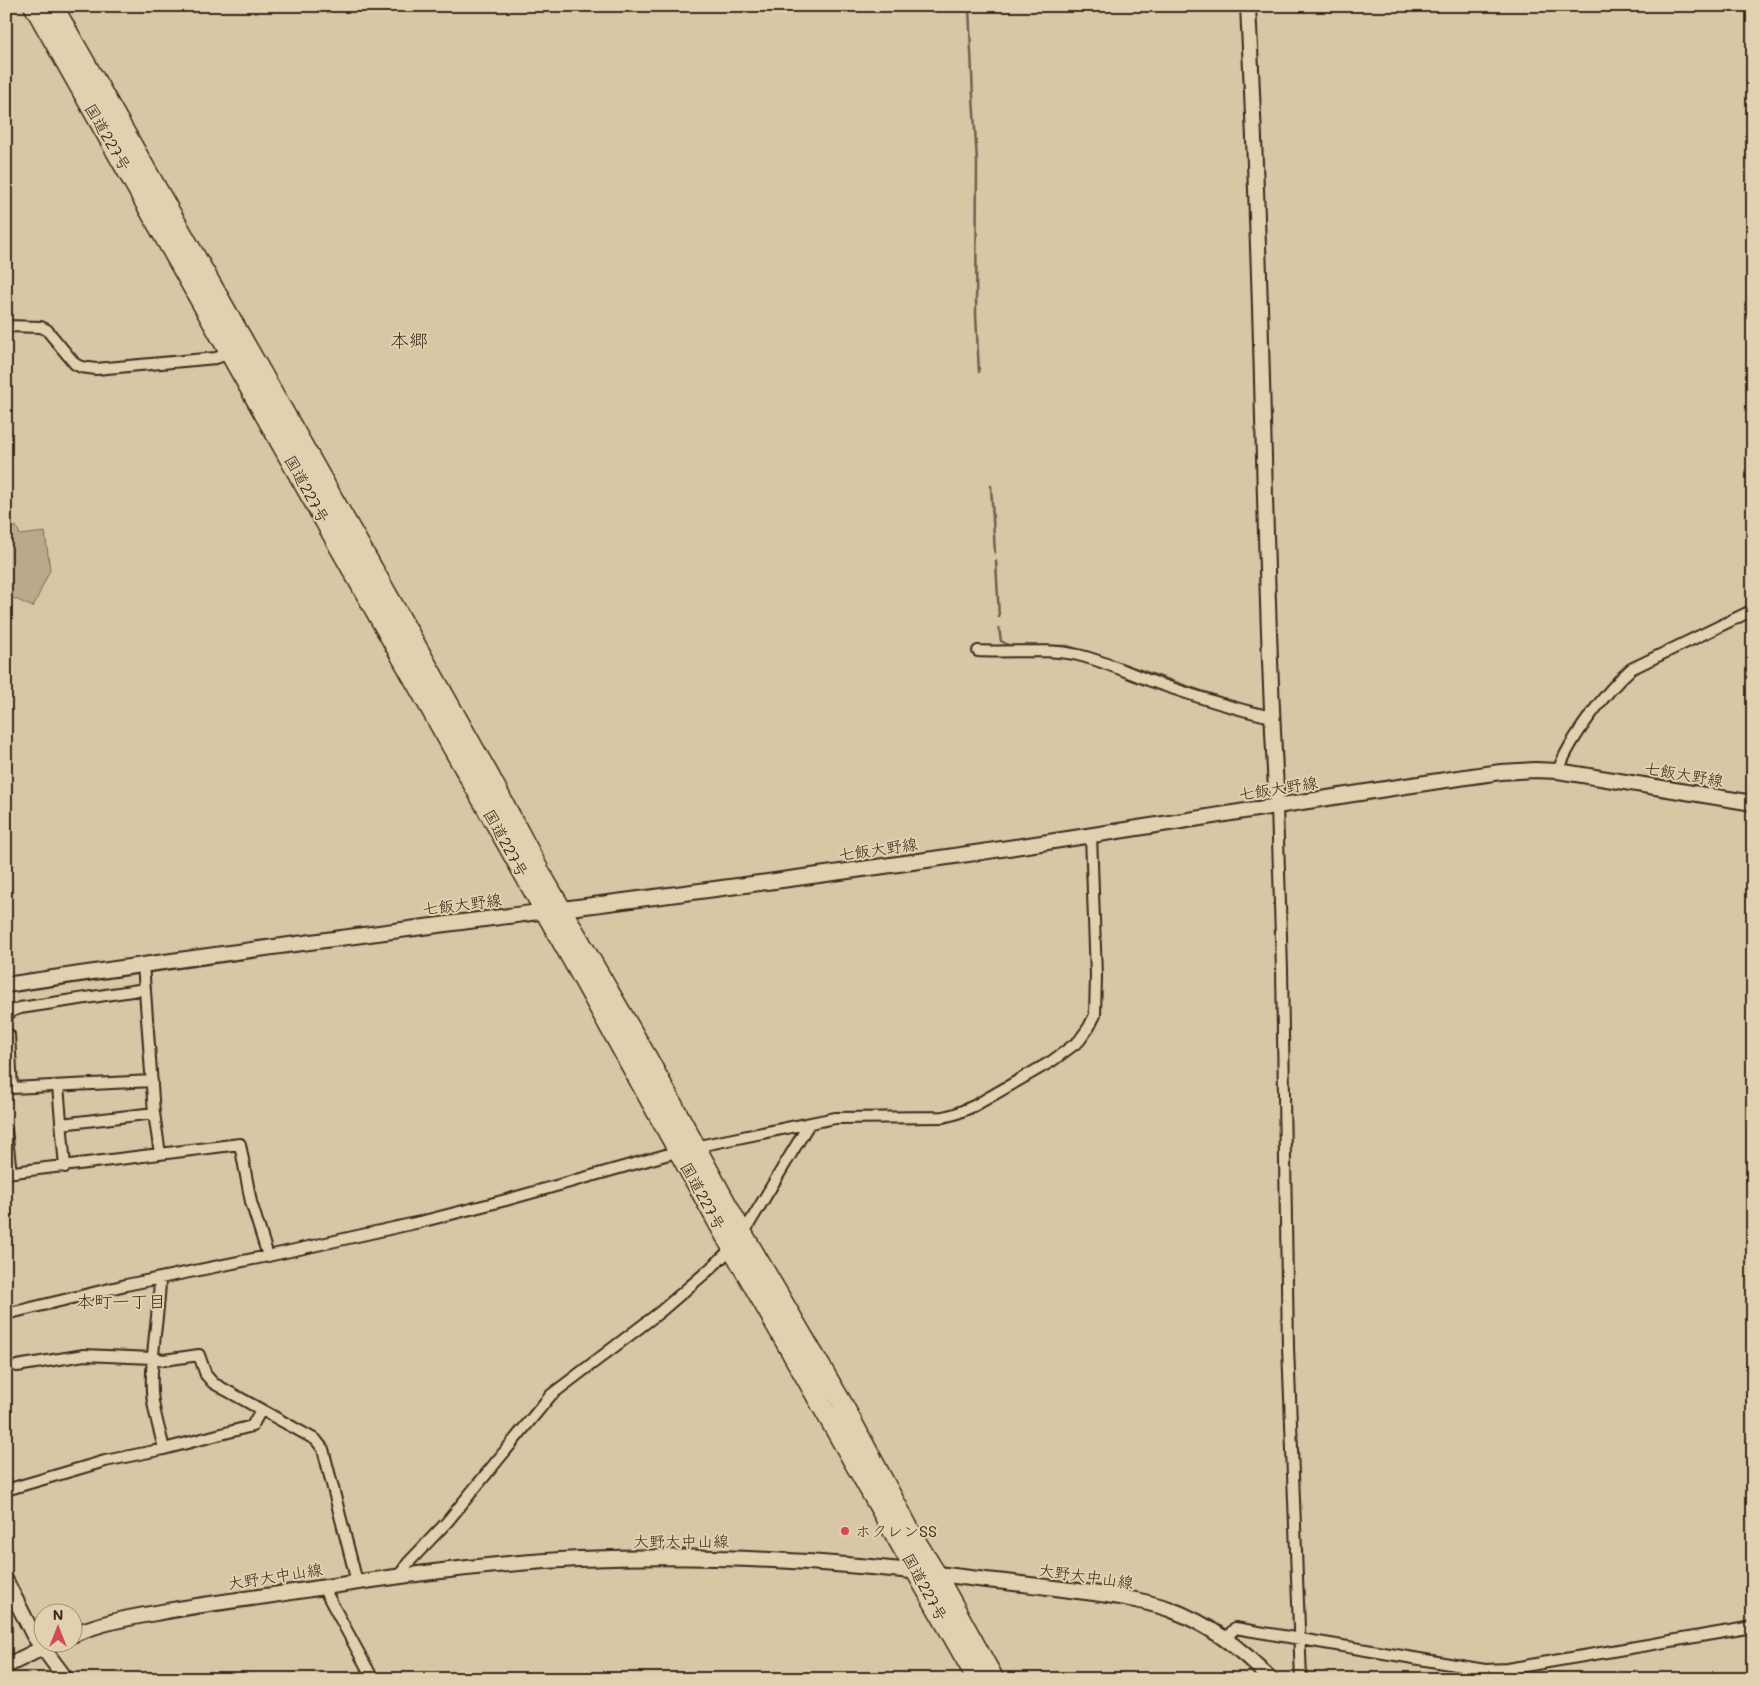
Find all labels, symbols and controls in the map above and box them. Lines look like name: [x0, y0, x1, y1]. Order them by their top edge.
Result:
street label: 国道227号: [81, 99, 136, 174]
district label: 本郷: [390, 327, 428, 352]
street label: 国道227号: [280, 451, 335, 527]
street label: 七飯大野線: [1643, 756, 1725, 791]
street label: 七飯大野線: [1237, 771, 1319, 804]
street label: 国道227号: [479, 805, 534, 881]
street label: 七飯大野線: [837, 833, 919, 864]
street label: 七飯大野線: [421, 888, 503, 919]
street label: 国道227号: [676, 1158, 731, 1234]
district label: 本町一丁目: [76, 1289, 166, 1313]
place label: ホクレンSS: [855, 1520, 937, 1541]
marker: ホクレンSS: [839, 1525, 851, 1537]
street label: 大野大中山線: [633, 1530, 729, 1551]
street label: 国道227号: [898, 1549, 953, 1625]
street label: 大野大中山線: [226, 1558, 324, 1593]
street label: 大野大中山線: [1037, 1558, 1135, 1593]
north arrow: [32, 1602, 82, 1652]
text: N: [53, 1605, 63, 1624]

